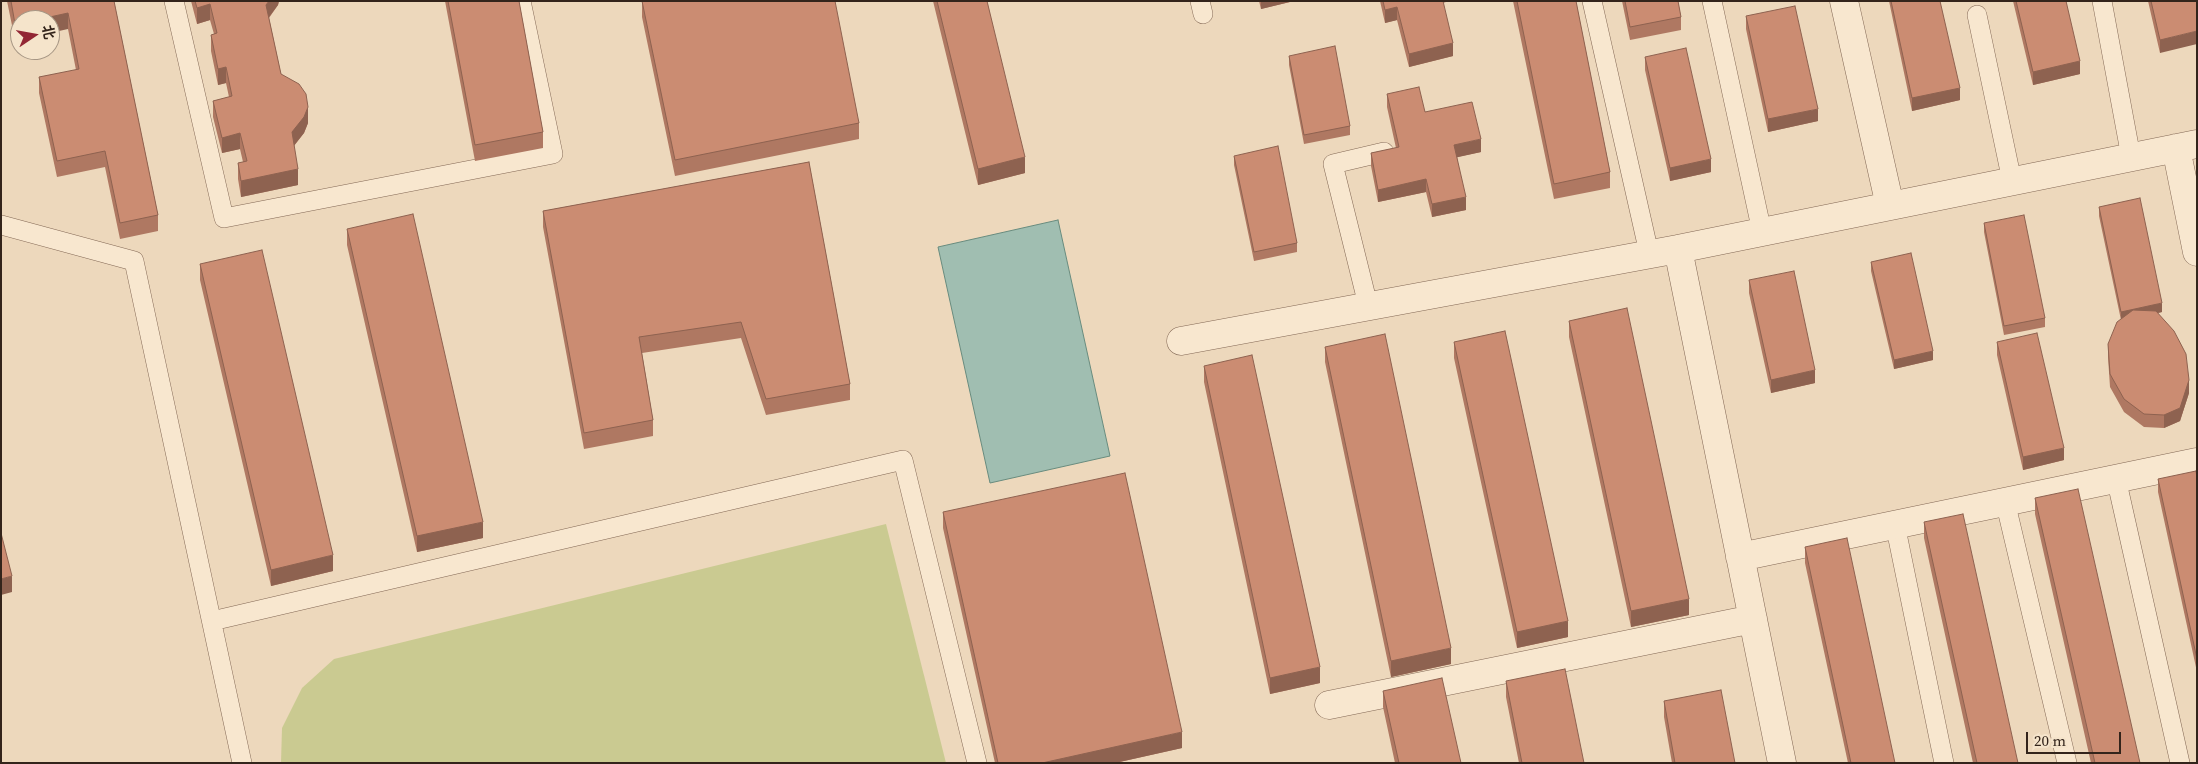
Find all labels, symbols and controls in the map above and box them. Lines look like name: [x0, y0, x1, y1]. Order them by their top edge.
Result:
north arrow: [10, 10, 60, 60]
text: 北: [37, 23, 60, 41]
scale bar: [2028, 722, 2123, 754]
text: 20 m: [2034, 730, 2066, 751]

